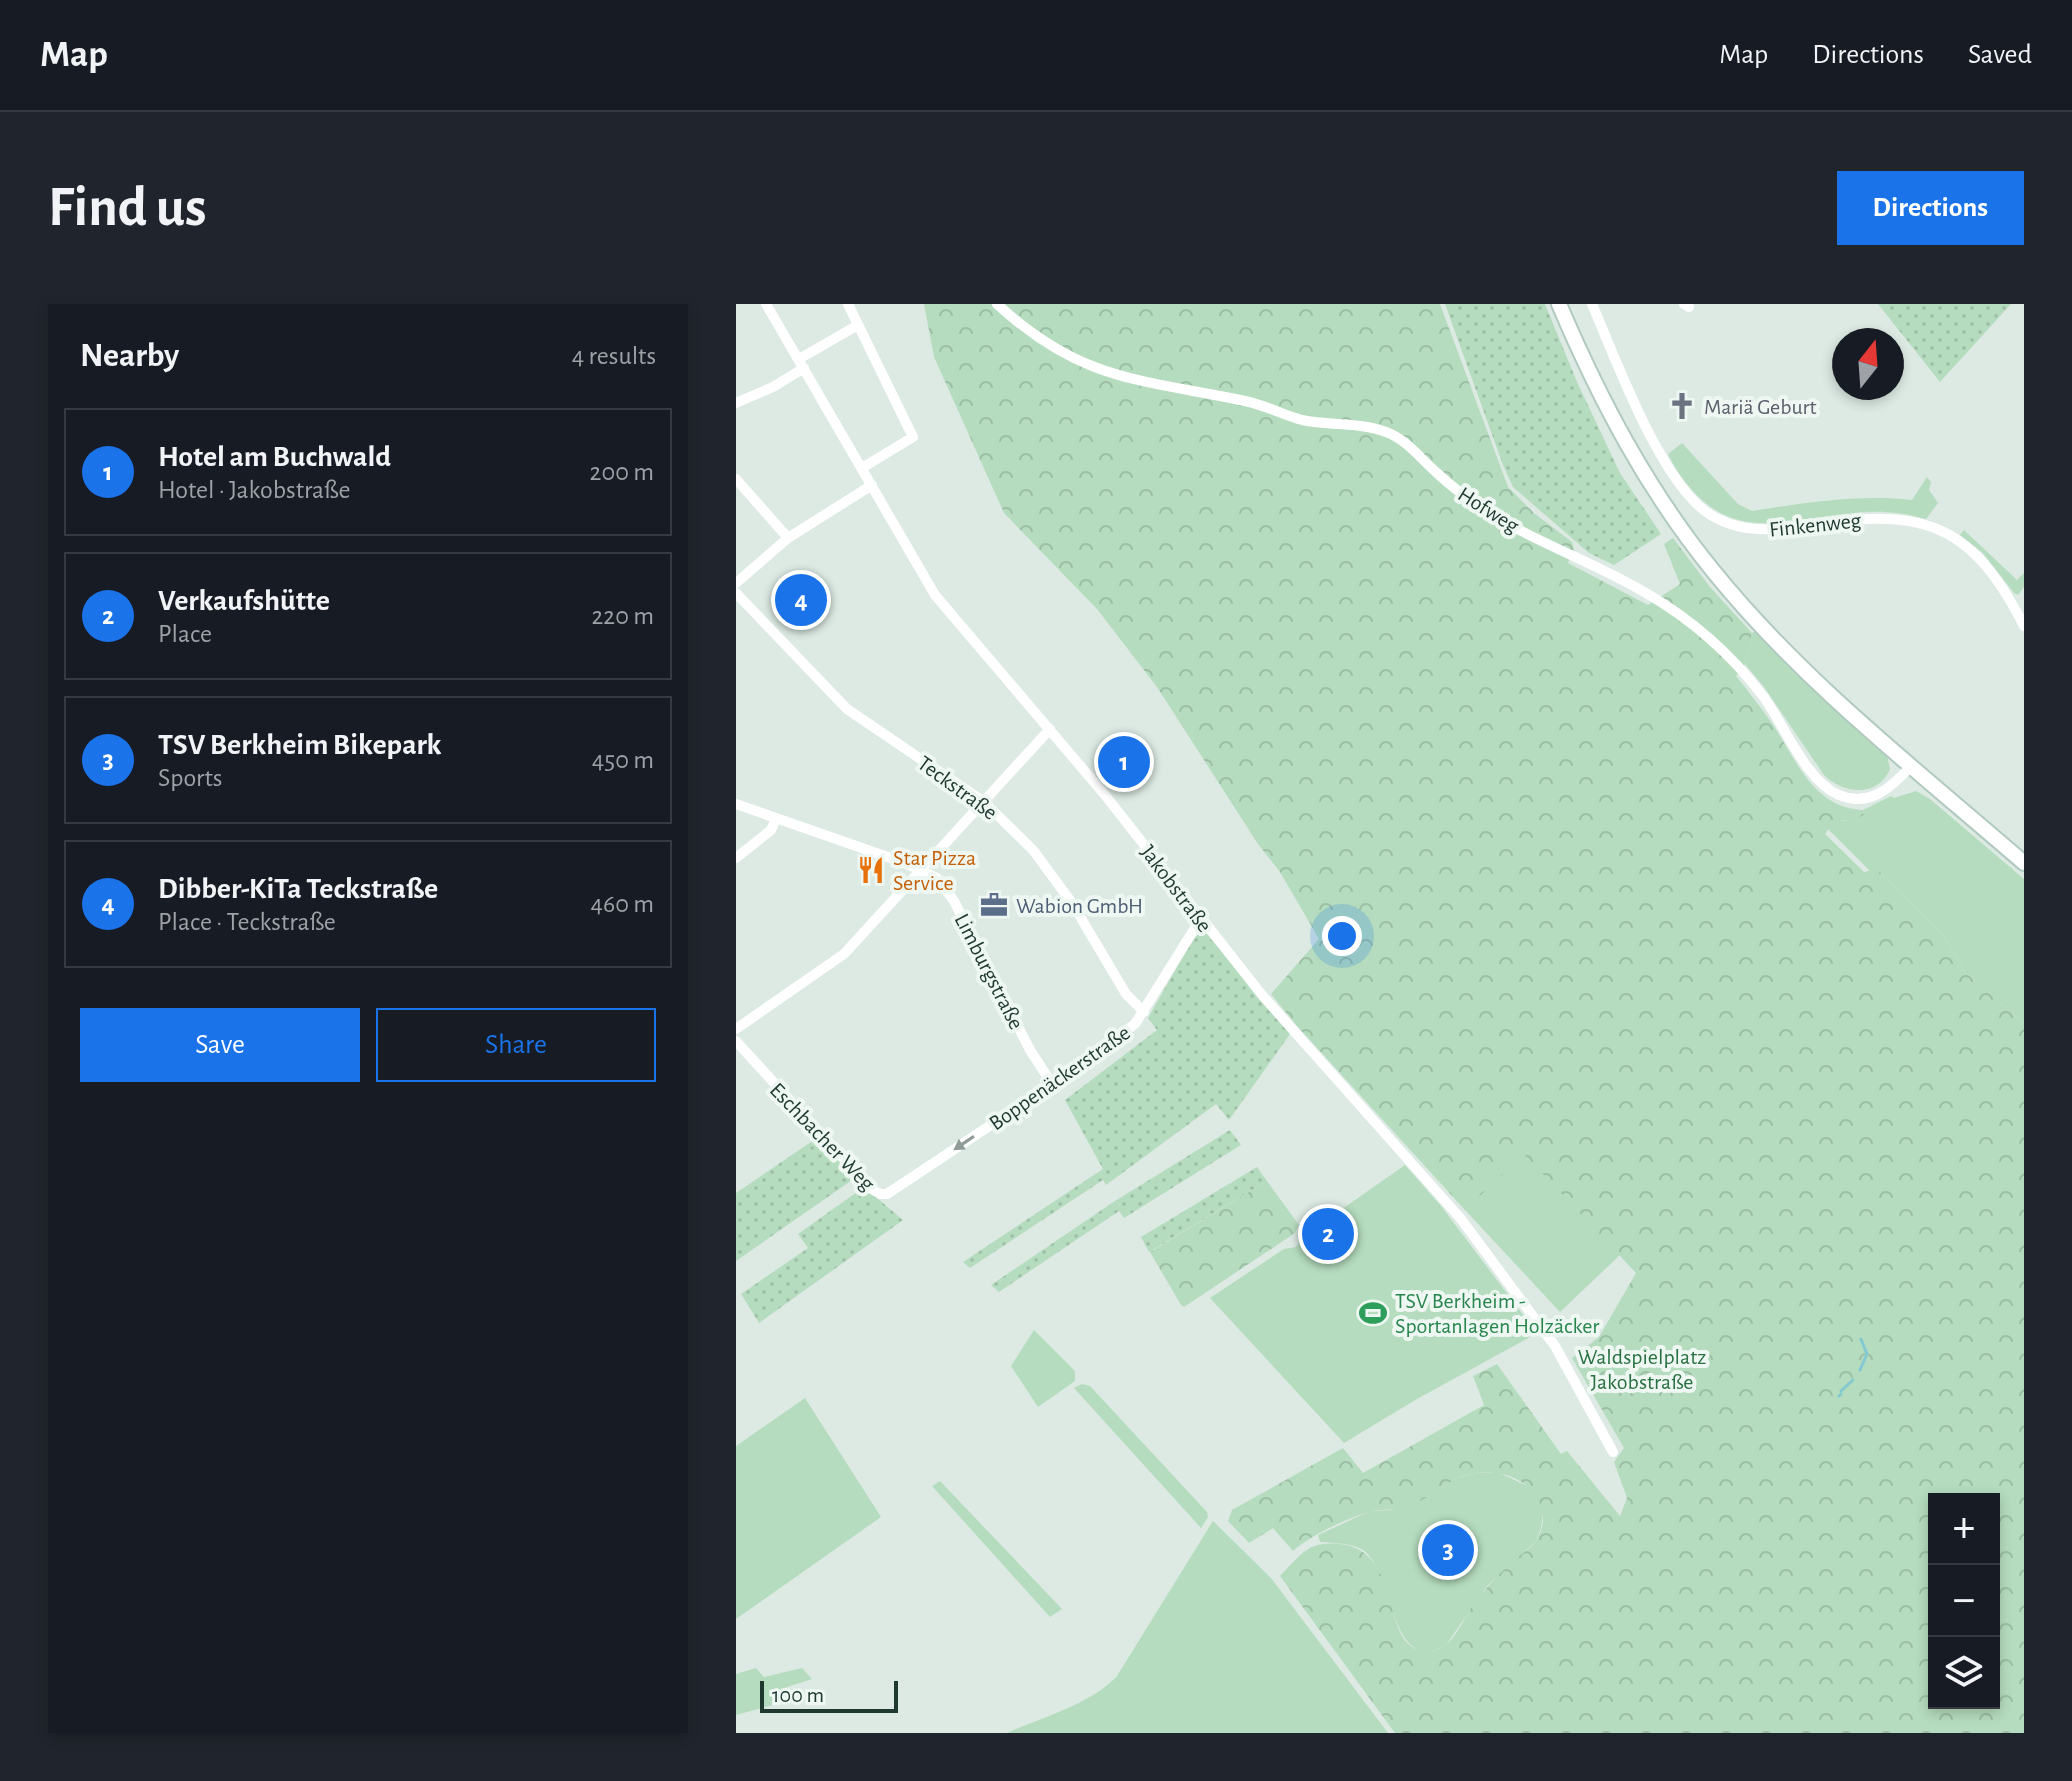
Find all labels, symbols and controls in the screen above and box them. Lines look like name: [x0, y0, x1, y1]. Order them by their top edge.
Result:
text: Map: [40, 36, 108, 74]
text: Map: [1719, 41, 1768, 69]
text: Directions: [1812, 41, 1924, 69]
text: Saved: [1968, 41, 2032, 69]
button: Directions: [1837, 171, 2024, 245]
text: Find us: [48, 180, 206, 236]
north arrow: [1832, 328, 1904, 400]
text: Nearby: [80, 339, 179, 373]
text: 4 results: [572, 343, 656, 369]
church icon: Mariä Geburt: [1667, 391, 1697, 421]
place label: Mariä Geburt: [1704, 396, 1817, 418]
text: Hotel am Buchwald: [158, 442, 391, 472]
text: 1: [103, 459, 113, 485]
text: 200 m: [590, 459, 654, 485]
text: Hotel · Jakobstraße: [158, 477, 350, 503]
street label: Hofweg: [1454, 483, 1523, 537]
street label: Finkenweg: [1768, 509, 1862, 541]
pin: 4: [775, 570, 827, 630]
text: Verkaufshütte: [158, 586, 330, 616]
text: 2: [102, 603, 114, 629]
text: 220 m: [592, 603, 654, 629]
text: Place: [158, 621, 212, 647]
text: TSV Berkheim Bikepark: [158, 730, 441, 760]
pin: 1: [1098, 732, 1150, 792]
text: 3: [102, 747, 114, 773]
text: 450 m: [592, 747, 654, 773]
street label: Teckstraße: [914, 752, 1001, 824]
text: Sports: [158, 765, 222, 791]
street label: Jakobstraße: [1136, 841, 1216, 936]
place label: Star Pizza Service: [893, 847, 976, 894]
restaurant icon: Star Pizza Service: [856, 855, 886, 885]
text: Dibber-KiTa Teckstraße: [158, 874, 438, 904]
office icon: Wabion GmbH: [979, 890, 1009, 920]
text: 4: [101, 891, 115, 917]
text: 460 m: [590, 891, 654, 917]
place label: Wabion GmbH: [1016, 895, 1143, 917]
text: Place · Teckstraße: [158, 909, 336, 935]
street label: Limburgstraße: [951, 910, 1028, 1033]
your location: [1322, 916, 1362, 956]
button: Save: [80, 1008, 360, 1082]
button: Share: [376, 1008, 656, 1082]
street label: Boppenäckerstraße: [985, 1021, 1134, 1135]
street label: Eschbacher Weg: [766, 1079, 879, 1195]
one-way arrow: [954, 1136, 975, 1151]
pin: 2: [1302, 1204, 1354, 1264]
place label: TSV Berkheim - Sportanlagen Holzäcker: [1395, 1290, 1599, 1337]
sports icon: TSV Berkheim - Sportanlagen Holzäcker: [1358, 1298, 1388, 1328]
park label: Waldspielplatz Jakobstraße: [1578, 1346, 1706, 1393]
map controls: [1928, 1493, 2000, 1709]
button: +: [1928, 1493, 2000, 1565]
pin: 3: [1422, 1520, 1474, 1580]
button: −: [1928, 1565, 2000, 1637]
button: layers: [1928, 1637, 2000, 1709]
scale bar: [760, 1677, 898, 1713]
text: 100 m: [772, 1684, 824, 1706]

